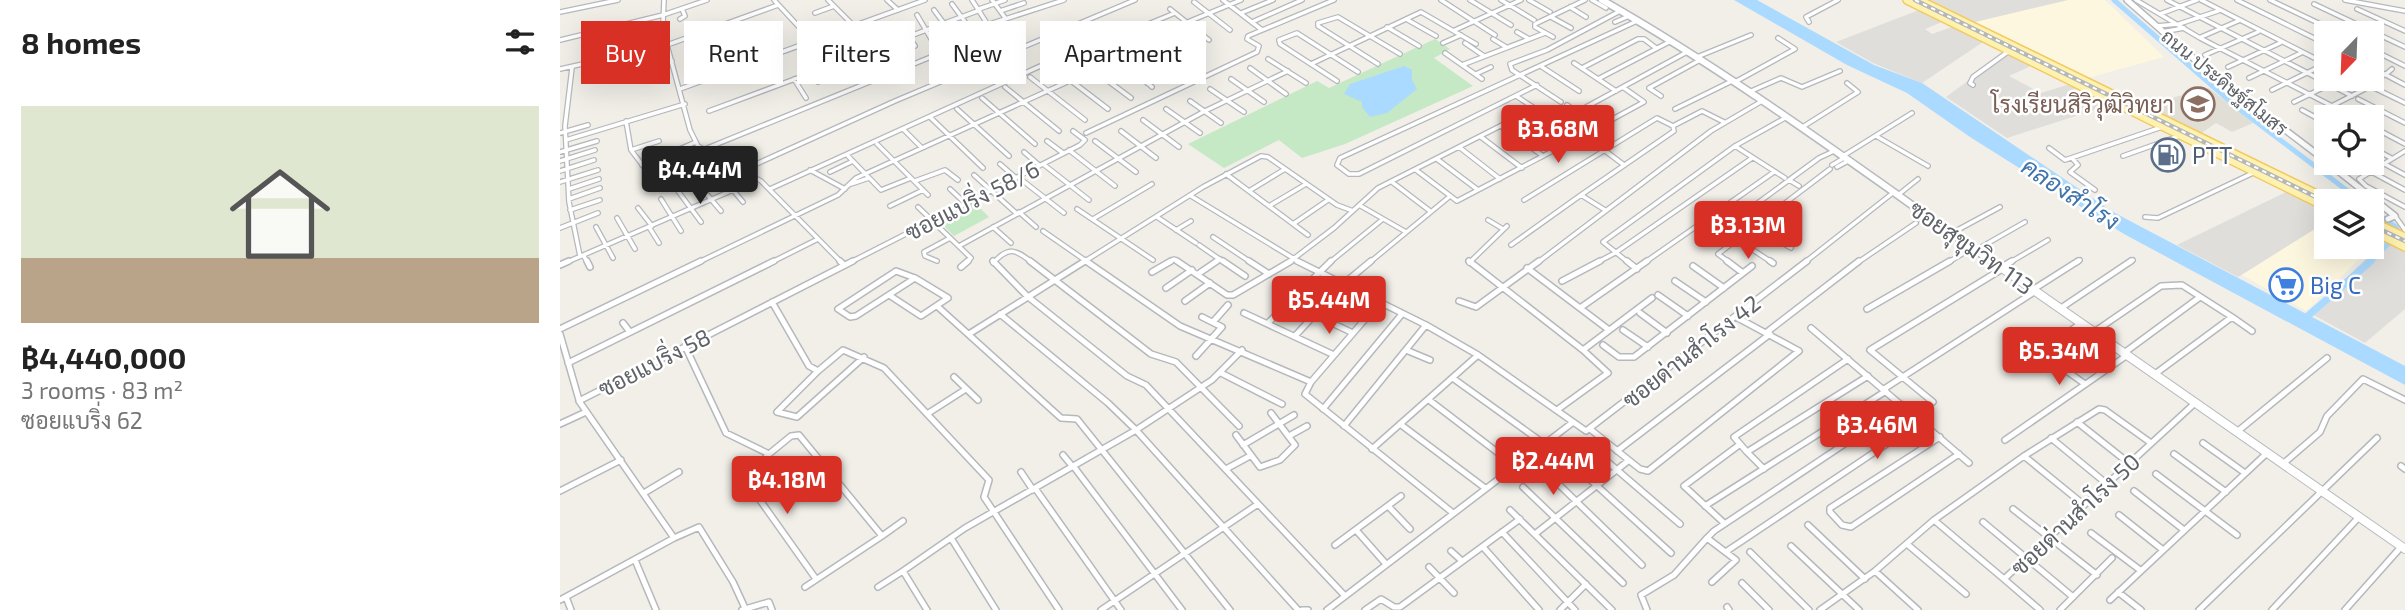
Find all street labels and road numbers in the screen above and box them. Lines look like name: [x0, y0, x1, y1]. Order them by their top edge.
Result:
street label: ถนน ประดิษฐ์สโมสร: [2156, 24, 2293, 141]
street label: ซอยแบริ่ง 58/6: [898, 150, 1044, 246]
street label: ซอยสุขุมวิท 113: [1903, 194, 2039, 303]
street label: ซอยด่านสำโรง 42: [1616, 288, 1766, 414]
street label: ซอยแบริ่ง 58: [591, 317, 715, 402]
street label: ซอยด่านสำโรง 50: [2004, 446, 2145, 581]

